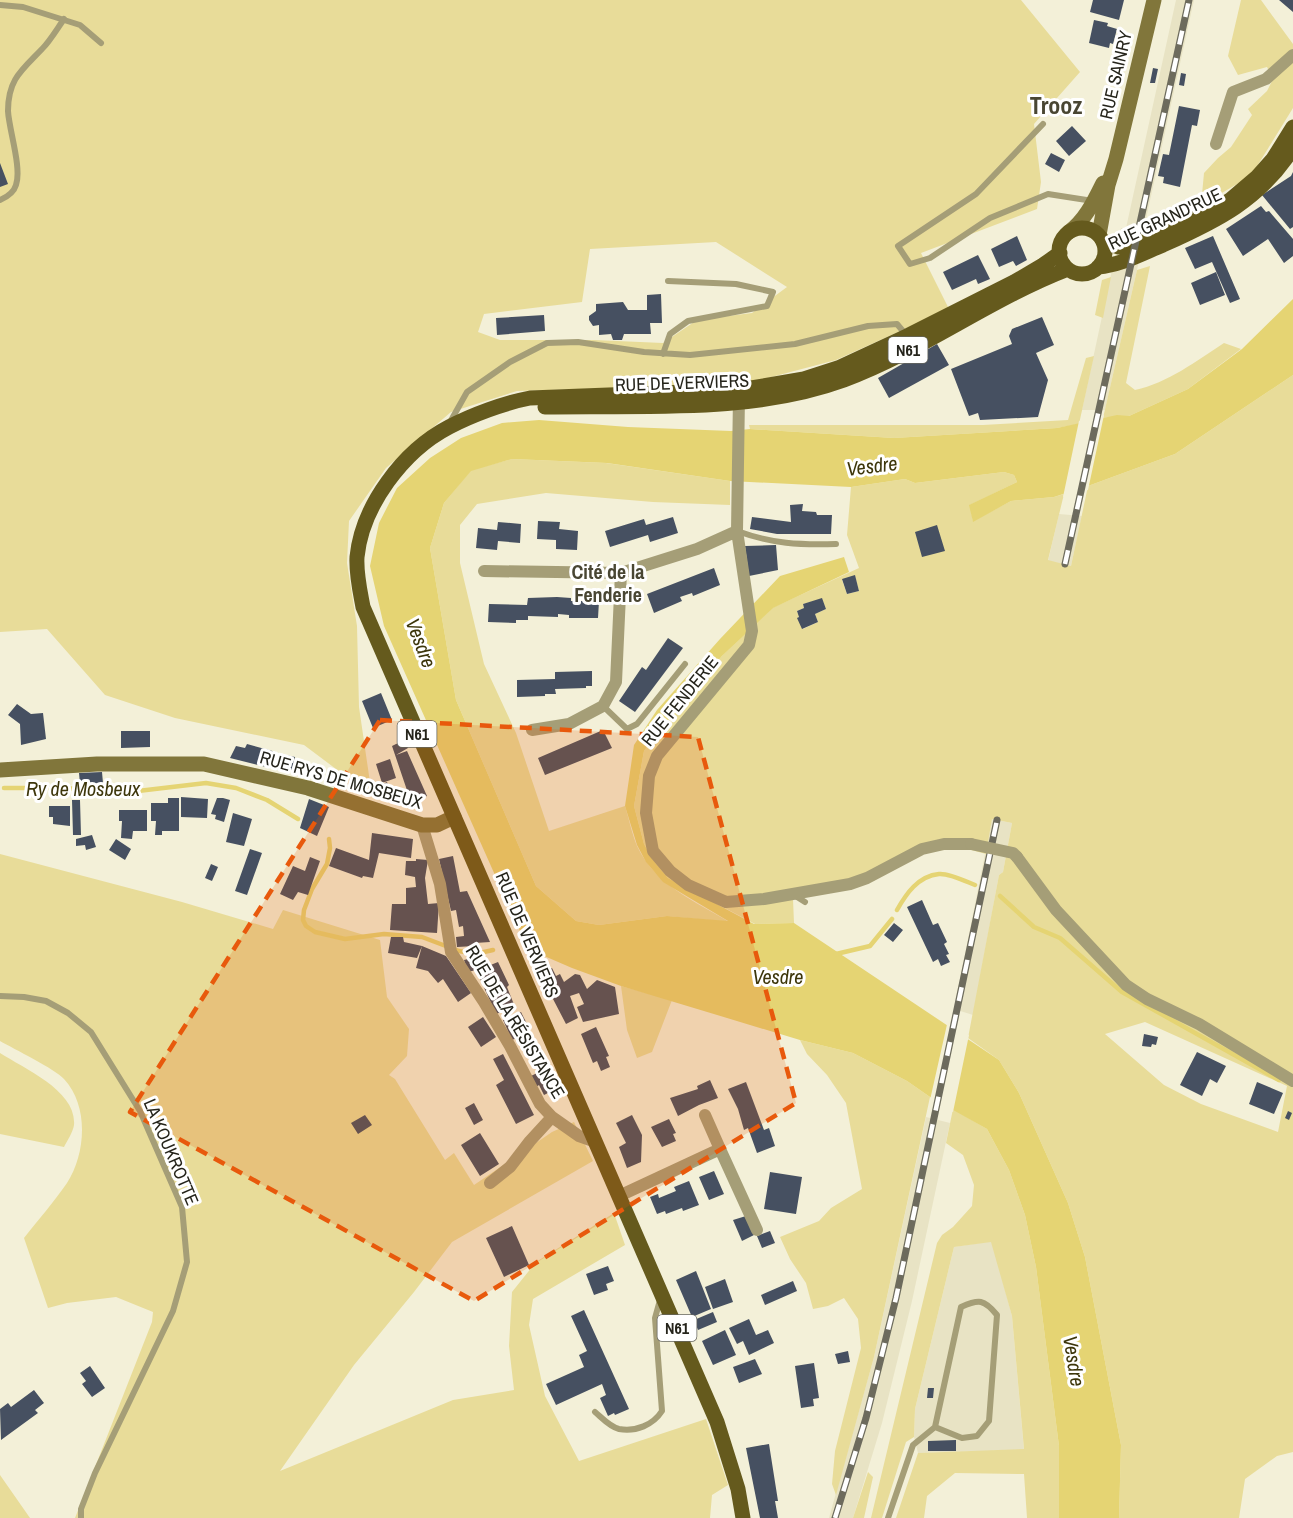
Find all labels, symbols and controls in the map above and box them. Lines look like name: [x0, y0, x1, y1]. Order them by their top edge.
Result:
street label: RUE SAINRY: [1093, 28, 1138, 122]
district label: Trooz: [1030, 89, 1082, 121]
street label: RUE GRAND'RUE: [1104, 181, 1226, 256]
road number: N61: [888, 337, 928, 363]
street label: RUE DE VERVIERS: [614, 368, 750, 397]
water label: Vesdre: [845, 449, 899, 482]
district label: Cité de la Fenderie: [572, 558, 644, 608]
water label: Vesdre: [400, 614, 443, 671]
street label: RUE FENDERIE: [635, 650, 724, 751]
road number: N61: [398, 721, 436, 747]
street label: RUE RYS DE MOSBEUX: [257, 744, 425, 815]
water label: Ry de Mosbeux: [26, 775, 141, 802]
street label: RUE DE VERVIERS: [490, 868, 565, 1002]
street label: RUE DE LA RÉSISTANCE: [460, 941, 571, 1103]
water label: Vesdre: [753, 963, 803, 990]
street label: LA KOUKROTTE: [138, 1095, 205, 1209]
road number: N61: [658, 1315, 696, 1341]
water label: Vesdre: [1057, 1334, 1092, 1388]

